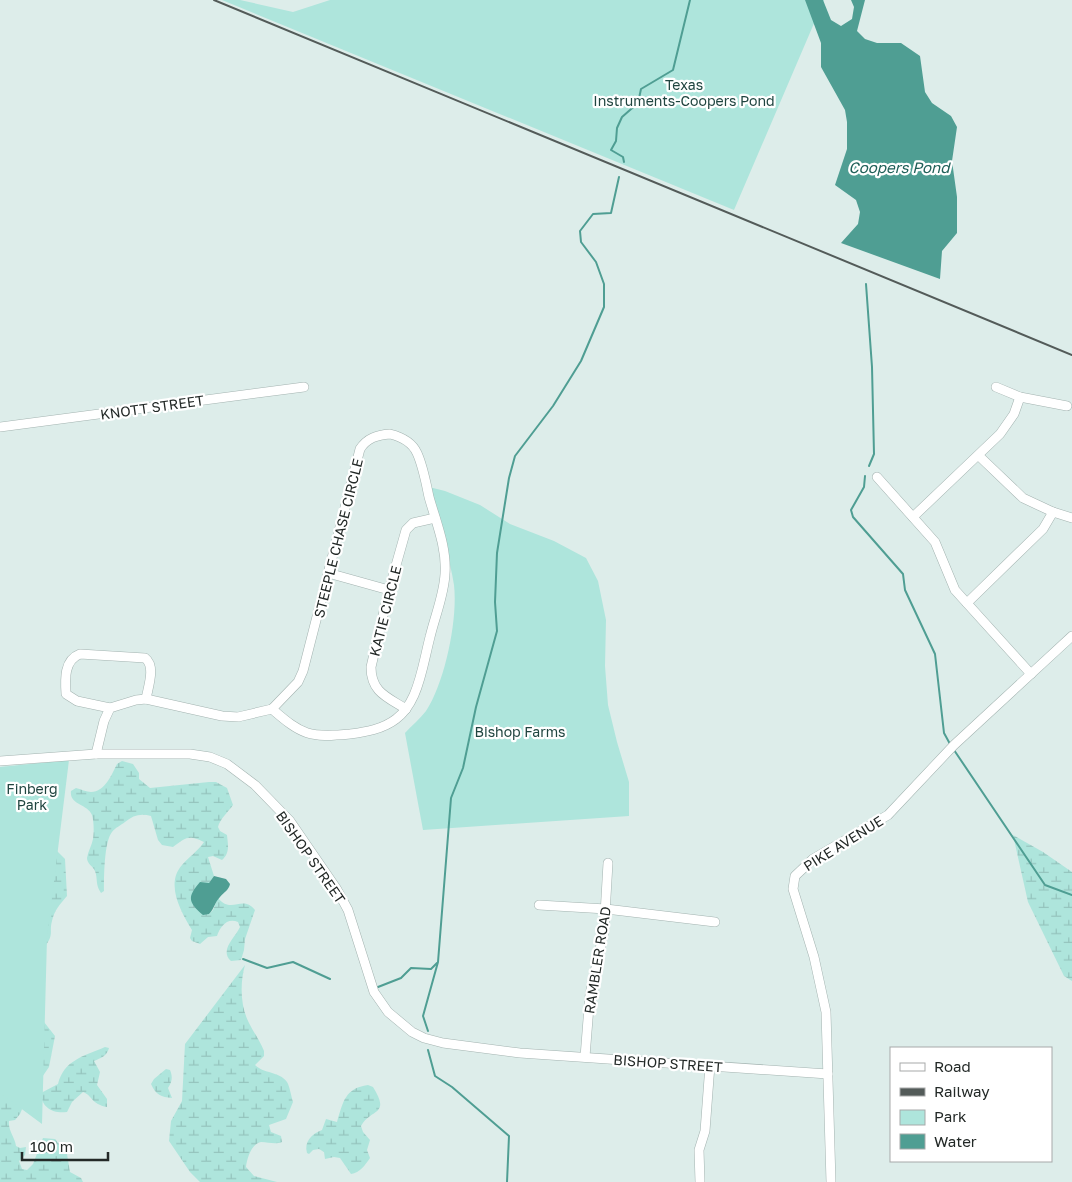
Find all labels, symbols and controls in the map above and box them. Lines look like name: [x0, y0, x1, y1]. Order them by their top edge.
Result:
park label: Texas Instruments-Coopers Pond: [593, 76, 775, 109]
water label: Coopers Pond: [849, 158, 951, 176]
street label: KNOTT STREET: [99, 391, 205, 423]
street label: STEEPLE CHASE CIRCLE: [310, 457, 366, 619]
street label: KATIE CIRCLE: [366, 564, 404, 658]
park label: Bishop Farms: [475, 723, 565, 740]
park label: Finberg Park: [6, 780, 58, 813]
street label: BISHOP STREET: [273, 807, 349, 907]
street label: PIKE AVENUE: [800, 812, 886, 874]
street label: RAMBLER ROAD: [580, 905, 614, 1015]
legend: [890, 1047, 1052, 1162]
street label: BISHOP STREET: [613, 1051, 723, 1075]
text: Road: [934, 1057, 971, 1075]
text: Railway: [934, 1082, 990, 1100]
text: Park: [934, 1107, 967, 1125]
scale bar: [22, 1130, 109, 1162]
text: Water: [934, 1132, 977, 1150]
text: 100 m: [30, 1137, 73, 1155]

